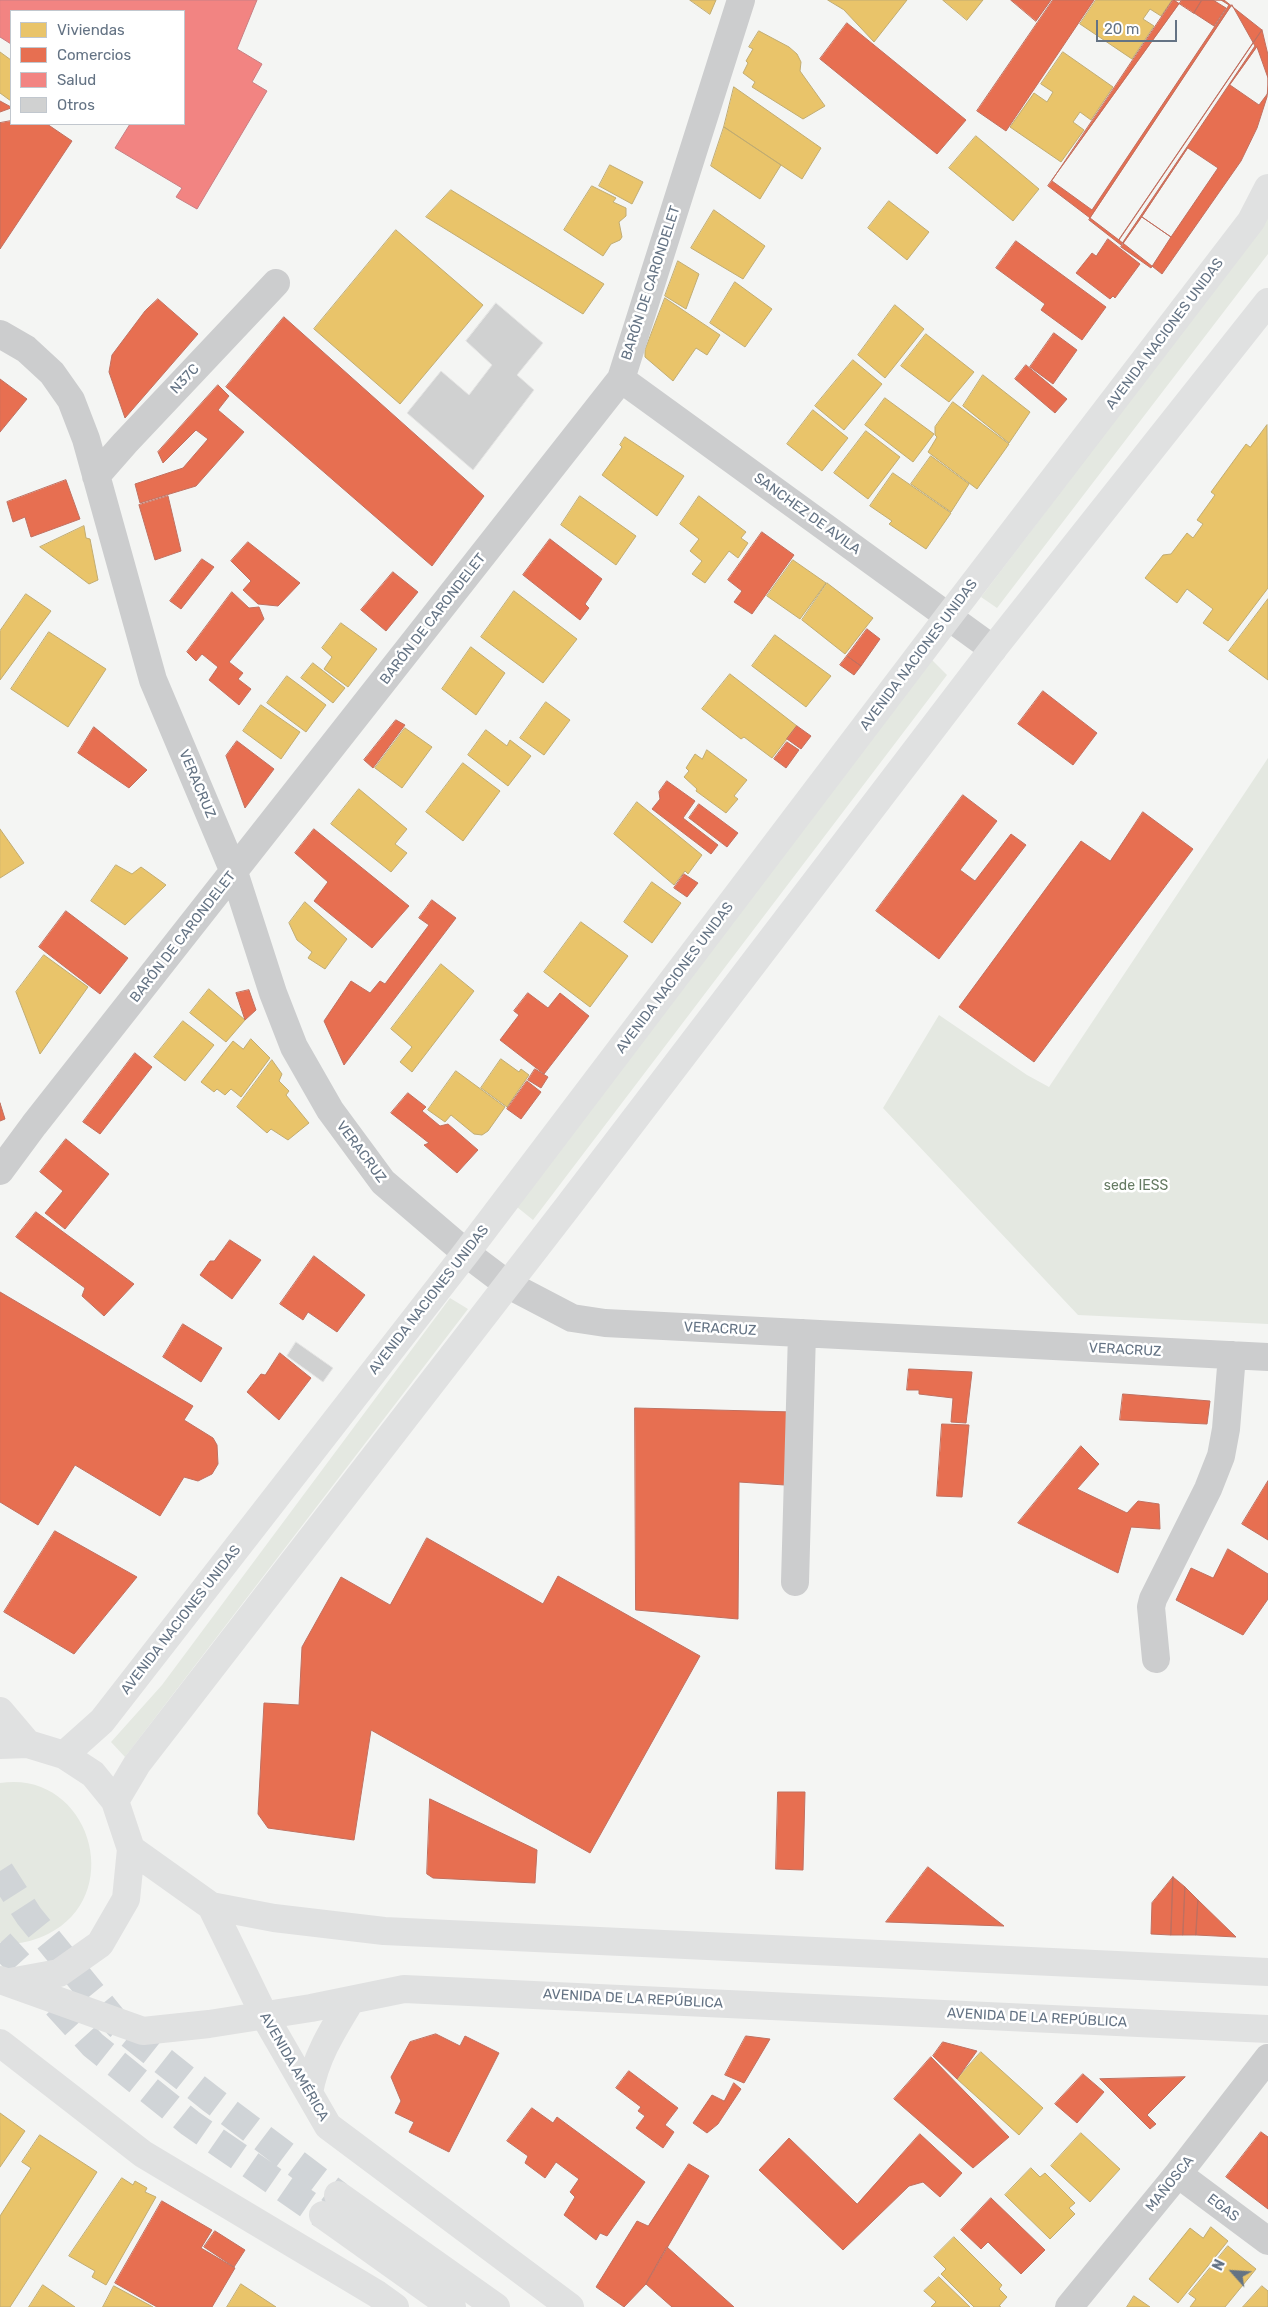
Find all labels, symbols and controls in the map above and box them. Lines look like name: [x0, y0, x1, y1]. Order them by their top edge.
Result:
legend: [10, 10, 185, 125]
scale bar: [1098, 10, 1179, 42]
text: 20 m: [1104, 20, 1139, 38]
text: Viviendas: [57, 21, 125, 39]
text: Comercios: [57, 46, 131, 64]
text: Salud: [57, 71, 96, 89]
text: Otros: [57, 96, 95, 114]
street label: BARÓN DE CARONDELET: [618, 204, 684, 362]
street label: AVENIDA NACIONES UNIDAS: [1103, 255, 1227, 413]
street label: N37C: [167, 361, 203, 397]
street label: SANCHEZ DE AVILA: [750, 470, 864, 558]
street label: BARÓN DE CARONDELET: [377, 550, 489, 688]
street label: AVENIDA NACIONES UNIDAS: [857, 576, 981, 734]
street label: VERACRUZ: [175, 747, 219, 821]
street label: BARÓN DE CARONDELET: [127, 868, 239, 1006]
street label: AVENIDA NACIONES UNIDAS: [613, 899, 737, 1057]
street label: VERACRUZ: [332, 1118, 390, 1186]
park label: sede IESS: [1104, 1178, 1168, 1194]
street label: AVENIDA NACIONES UNIDAS: [365, 1222, 493, 1378]
street label: VERACRUZ: [683, 1319, 757, 1339]
street label: VERACRUZ: [1088, 1340, 1162, 1360]
street label: AVENIDA NACIONES UNIDAS: [117, 1542, 245, 1698]
street label: AVENIDA DE LA REPÚBLICA: [542, 1986, 724, 2012]
street label: AVENIDA DE LA REPÚBLICA: [946, 2005, 1128, 2031]
street label: AVENIDA AMÉRICA: [256, 2010, 332, 2124]
street label: MAÑOSCA: [1142, 2153, 1198, 2215]
street label: EGAS: [1204, 2191, 1242, 2225]
north arrow: [1208, 2247, 1258, 2297]
text: N: [1209, 2257, 1229, 2273]

